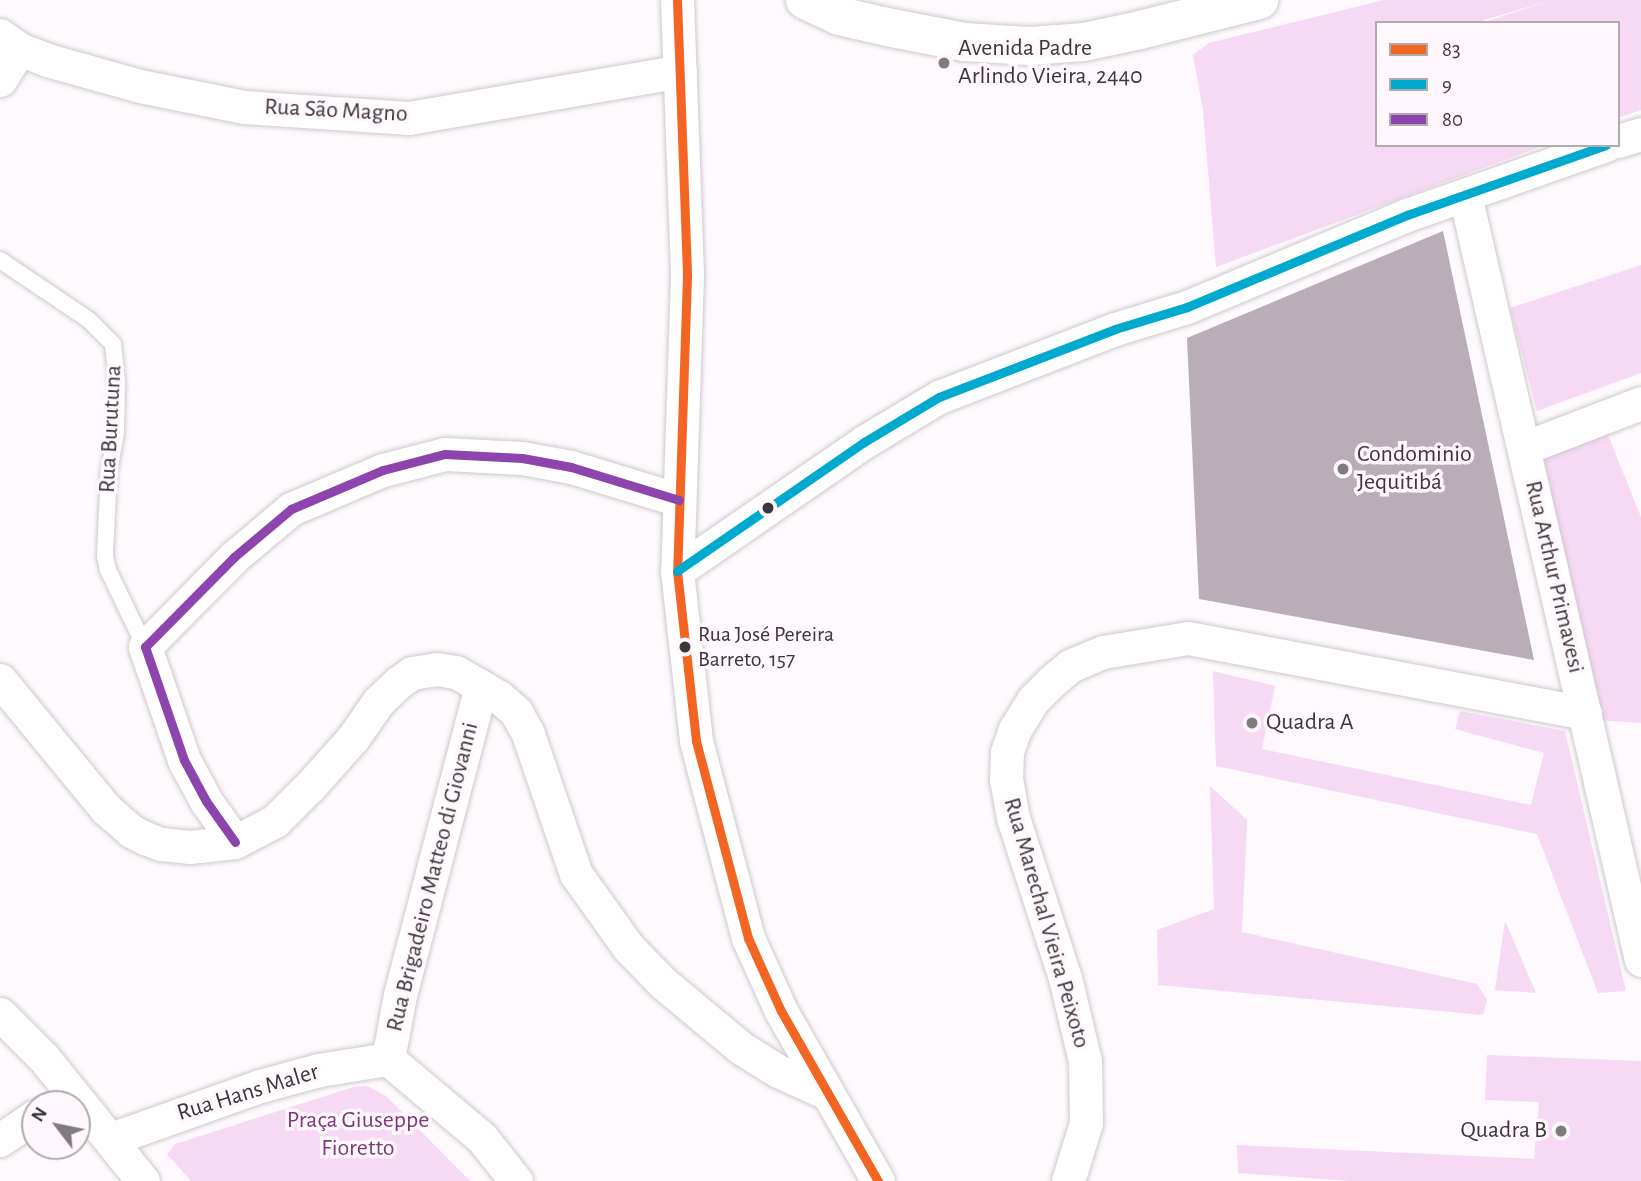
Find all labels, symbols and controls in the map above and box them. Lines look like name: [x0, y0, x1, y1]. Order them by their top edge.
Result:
legend: [1375, 21, 1620, 147]
place label: Avenida Padre Arlindo Vieira, 2440: [958, 35, 1143, 91]
text: 83: [1442, 39, 1461, 60]
marker: Avenida Padre Arlindo Vieira, 2440: [936, 55, 952, 71]
text: 9: [1442, 74, 1452, 95]
street label: Rua São Magno: [264, 93, 408, 129]
text: 80: [1442, 109, 1463, 130]
street label: Rua Burutuna: [93, 364, 129, 494]
place label: Condominio Jequitibá: [1357, 441, 1472, 497]
marker: Condominio Jequitibá: [1335, 461, 1351, 477]
street label: Rua Arthur Primavesi: [1518, 478, 1590, 676]
unlabelled marker: [761, 501, 775, 515]
place label: Rua José Pereira Barreto, 157: [698, 621, 834, 672]
marker: Rua José Pereira Barreto, 157: [678, 640, 692, 654]
place label: Quadra A: [1266, 709, 1354, 737]
marker: Quadra A: [1244, 715, 1260, 731]
street label: Rua Brigadeiro Matteo di Giovanni: [381, 719, 485, 1035]
street label: Rua Marechal Vieira Peixoto: [996, 794, 1096, 1052]
street label: Rua Hans Maler: [174, 1058, 322, 1128]
north arrow: [21, 1090, 91, 1160]
text: N: [28, 1104, 51, 1125]
park label: Praça Giuseppe Fioretto: [287, 1107, 429, 1163]
place label: Quadra B: [1460, 1117, 1547, 1145]
marker: Quadra B: [1553, 1123, 1569, 1139]

